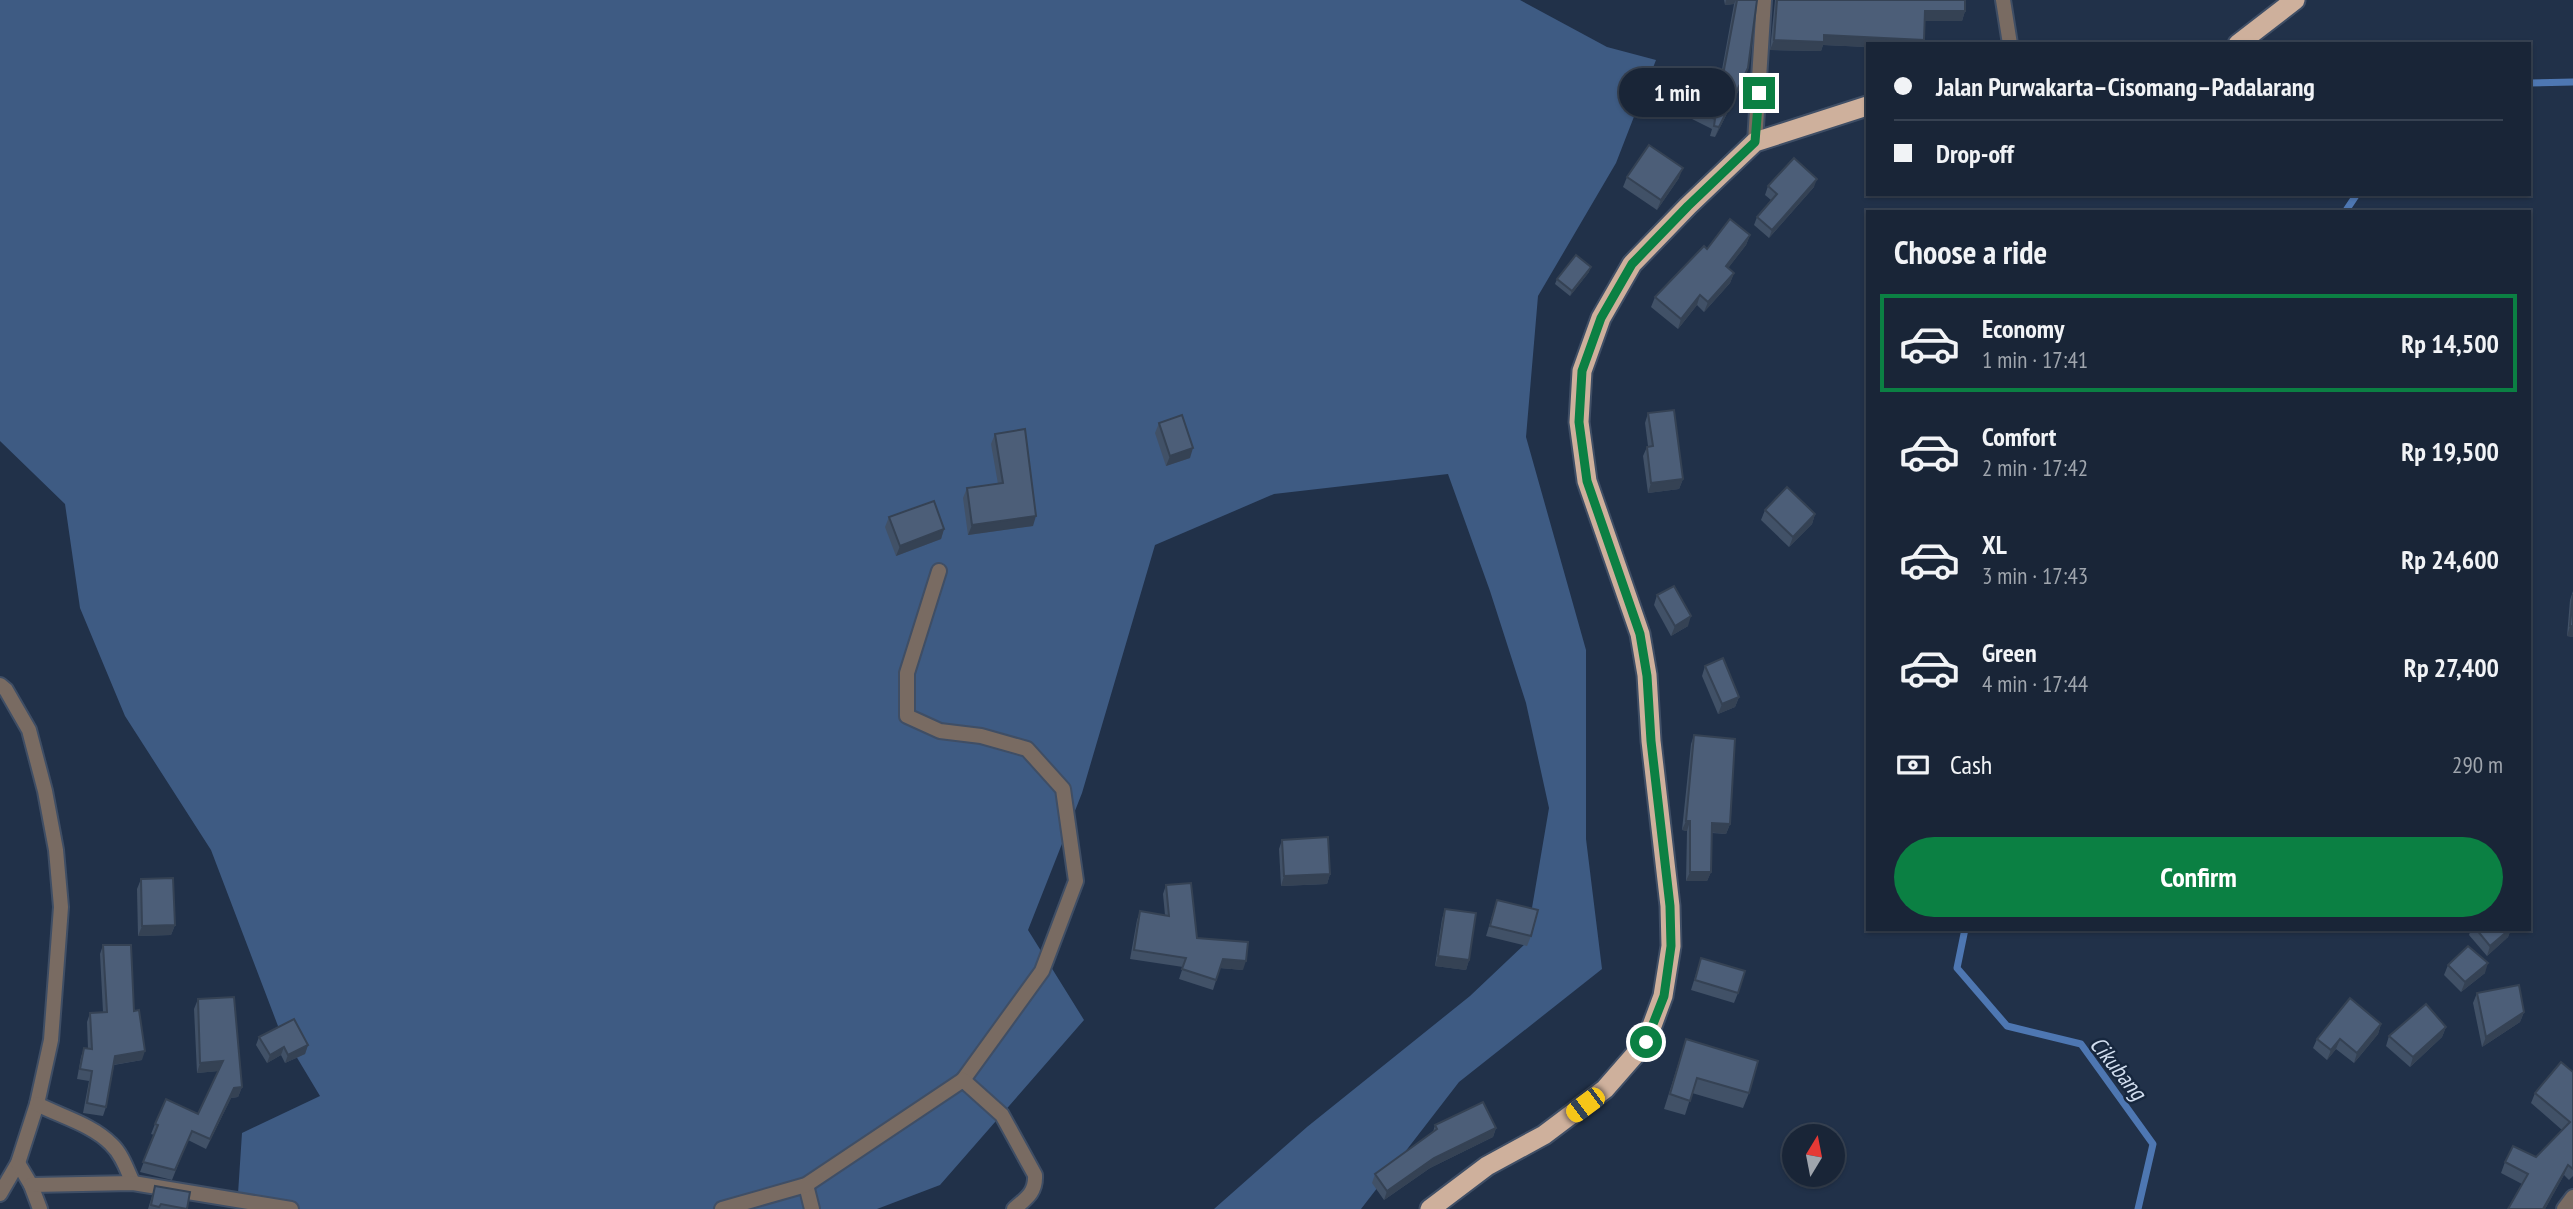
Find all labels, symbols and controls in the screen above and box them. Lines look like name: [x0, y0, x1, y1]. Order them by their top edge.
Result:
callout: 1 min: [1619, 68, 1734, 118]
text: Jalan Purwakarta–Cisomang–Padalarang: [1936, 70, 2315, 103]
route end: [1743, 77, 1775, 109]
text: 1 min: [1654, 78, 1700, 107]
text: Drop-off: [1936, 137, 2014, 170]
text: Choose a ride: [1894, 231, 2047, 273]
icon: car: [1898, 312, 1961, 375]
text: Economy: [1982, 312, 2064, 345]
text: Rp 14,500: [2401, 327, 2499, 360]
text: 1 min · 17:41: [1982, 345, 2088, 374]
icon: car: [1898, 420, 1961, 483]
text: Comfort: [1982, 420, 2056, 453]
text: Rp 19,500: [2401, 435, 2499, 468]
text: 2 min · 17:42: [1982, 453, 2088, 482]
icon: car: [1898, 528, 1961, 591]
text: XL: [1982, 528, 2007, 561]
text: Rp 24,600: [2401, 543, 2499, 576]
text: 3 min · 17:43: [1982, 561, 2088, 590]
icon: car: [1898, 636, 1961, 699]
text: Green: [1982, 636, 2037, 669]
text: Rp 27,400: [2404, 651, 2499, 684]
text: 4 min · 17:44: [1982, 669, 2088, 698]
icon: cash: [1894, 746, 1932, 784]
text: Cash: [1950, 748, 1992, 781]
text: 290 m: [2452, 750, 2503, 779]
button: Confirm: [1894, 837, 2503, 917]
route start: [1630, 1026, 1662, 1058]
water label: Cikubang: [2084, 1030, 2154, 1107]
car: [1562, 1084, 1609, 1126]
north arrow: [1782, 1124, 1844, 1186]
map controls: [1782, 1124, 1845, 1187]

